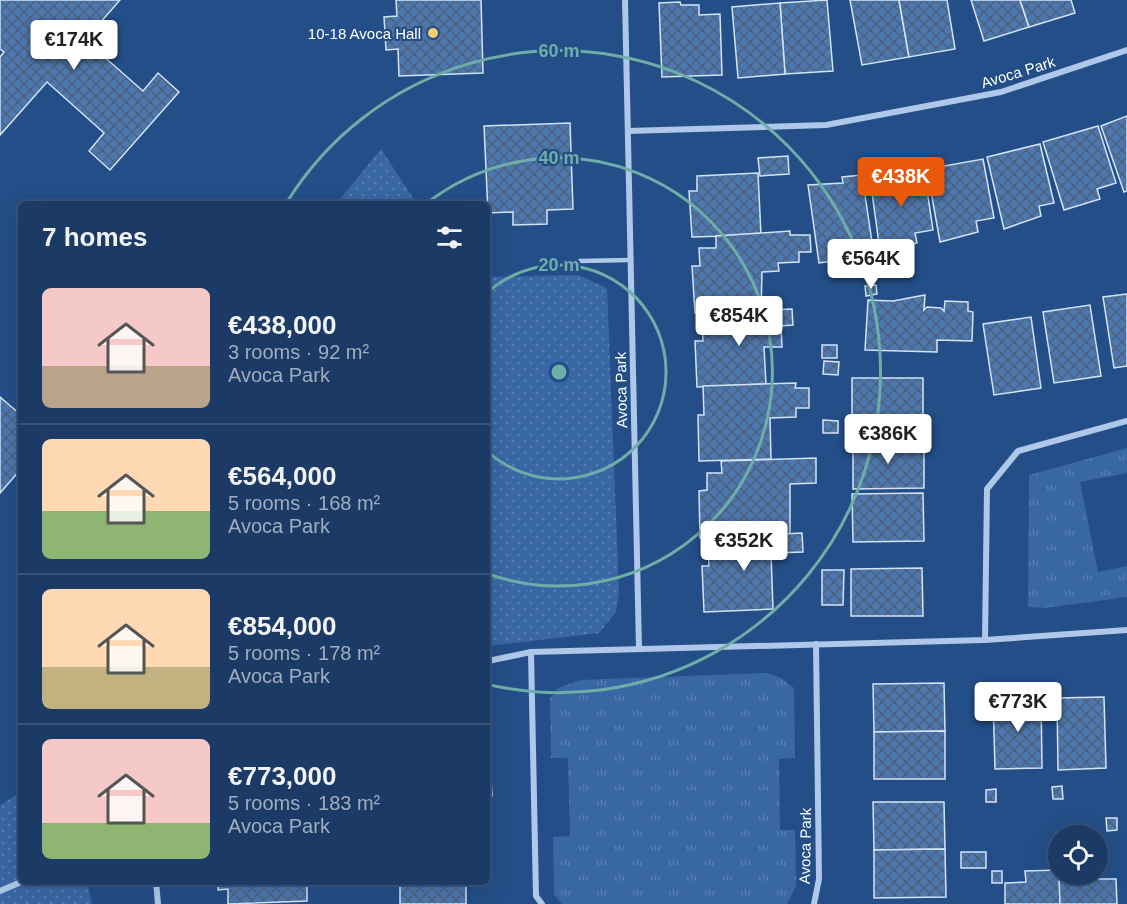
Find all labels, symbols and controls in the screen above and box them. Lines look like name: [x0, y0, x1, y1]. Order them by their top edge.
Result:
pin: €174K: [32, 20, 116, 71]
place label: 10-18 Avoca Hall: [308, 25, 421, 42]
marker: 10-18 Avoca Hall: [426, 26, 440, 40]
text: €174K: [45, 28, 103, 50]
text: 60 m: [538, 41, 580, 61]
street label: Avoca Park: [979, 53, 1058, 91]
text: 40 m: [538, 148, 580, 168]
pin: €438K: [859, 157, 943, 208]
text: €438K: [872, 165, 930, 187]
icon: filters: [433, 221, 466, 254]
text: 7 homes: [42, 222, 148, 252]
pin: €564K: [829, 239, 913, 290]
text: €564K: [842, 247, 900, 269]
text: 20 m: [538, 255, 580, 275]
pin: €854K: [697, 296, 781, 347]
text: €854K: [710, 304, 768, 326]
text: €438,000: [228, 310, 336, 340]
icon: home: [90, 312, 162, 384]
text: 3 rooms · 92 m²: [228, 341, 369, 363]
street label: Avoca Park: [612, 351, 630, 428]
centre of rings: [549, 362, 569, 382]
text: Avoca Park: [228, 364, 330, 386]
pin: €386K: [846, 414, 930, 465]
text: €386K: [859, 422, 917, 444]
text: €564,000: [228, 461, 336, 491]
icon: home: [90, 463, 162, 535]
text: 5 rooms · 168 m²: [228, 492, 380, 514]
text: Avoca Park: [228, 515, 330, 537]
pin: €352K: [702, 521, 786, 572]
text: €352K: [715, 529, 773, 551]
text: €854,000: [228, 611, 336, 641]
icon: home: [90, 613, 162, 685]
text: 5 rooms · 178 m²: [228, 642, 380, 664]
text: Avoca Park: [228, 665, 330, 687]
pin: €773K: [976, 682, 1060, 733]
text: €773K: [989, 690, 1047, 712]
text: €773,000: [228, 761, 336, 791]
icon: home: [90, 763, 162, 835]
text: 5 rooms · 183 m²: [228, 792, 380, 814]
street label: Avoca Park: [796, 807, 814, 884]
text: Avoca Park: [228, 815, 330, 837]
map controls: [1048, 825, 1108, 885]
button: locate: [1048, 825, 1108, 885]

